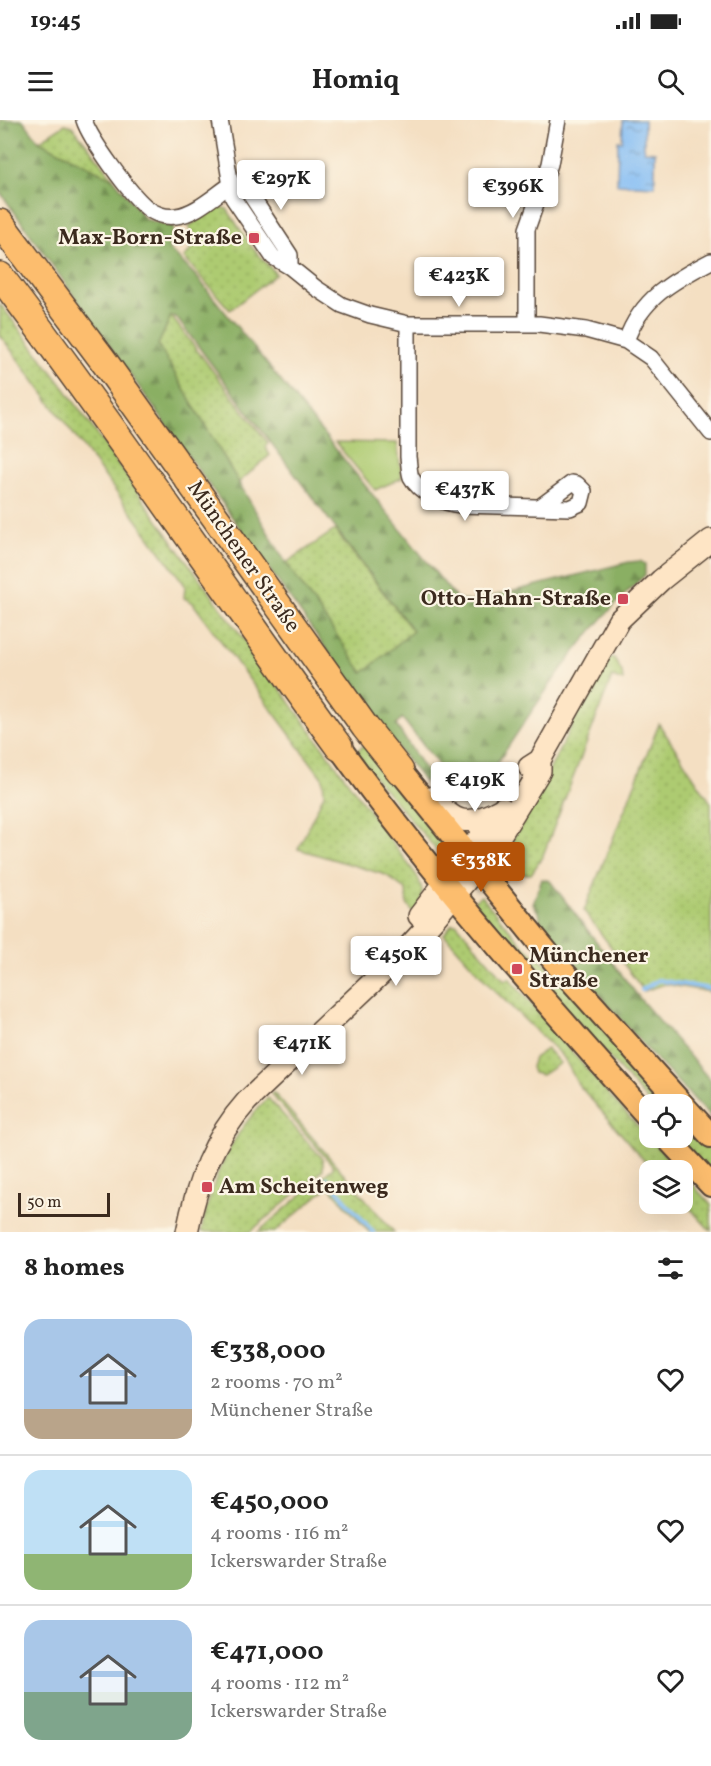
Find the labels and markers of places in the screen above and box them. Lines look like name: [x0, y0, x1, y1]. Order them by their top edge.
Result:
pin: €297K: [239, 160, 323, 211]
pin: €396K: [471, 168, 555, 219]
place label: Max-Born-Straße: [58, 223, 242, 254]
marker: Max-Born-Straße: [247, 231, 261, 245]
pin: €423K: [417, 257, 501, 308]
pin: €437K: [423, 471, 507, 522]
place label: Otto-Hahn-Straße: [421, 584, 611, 615]
marker: Otto-Hahn-Straße: [616, 592, 630, 606]
pin: €419K: [433, 762, 517, 813]
pin: €338K: [439, 842, 523, 893]
pin: €450K: [354, 936, 438, 987]
place label: Münchener Straße: [529, 941, 649, 997]
marker: Münchener Straße: [510, 962, 524, 976]
pin: €471K: [260, 1025, 344, 1076]
place label: Am Scheitenweg: [219, 1172, 389, 1203]
marker: Am Scheitenweg: [200, 1180, 214, 1194]

